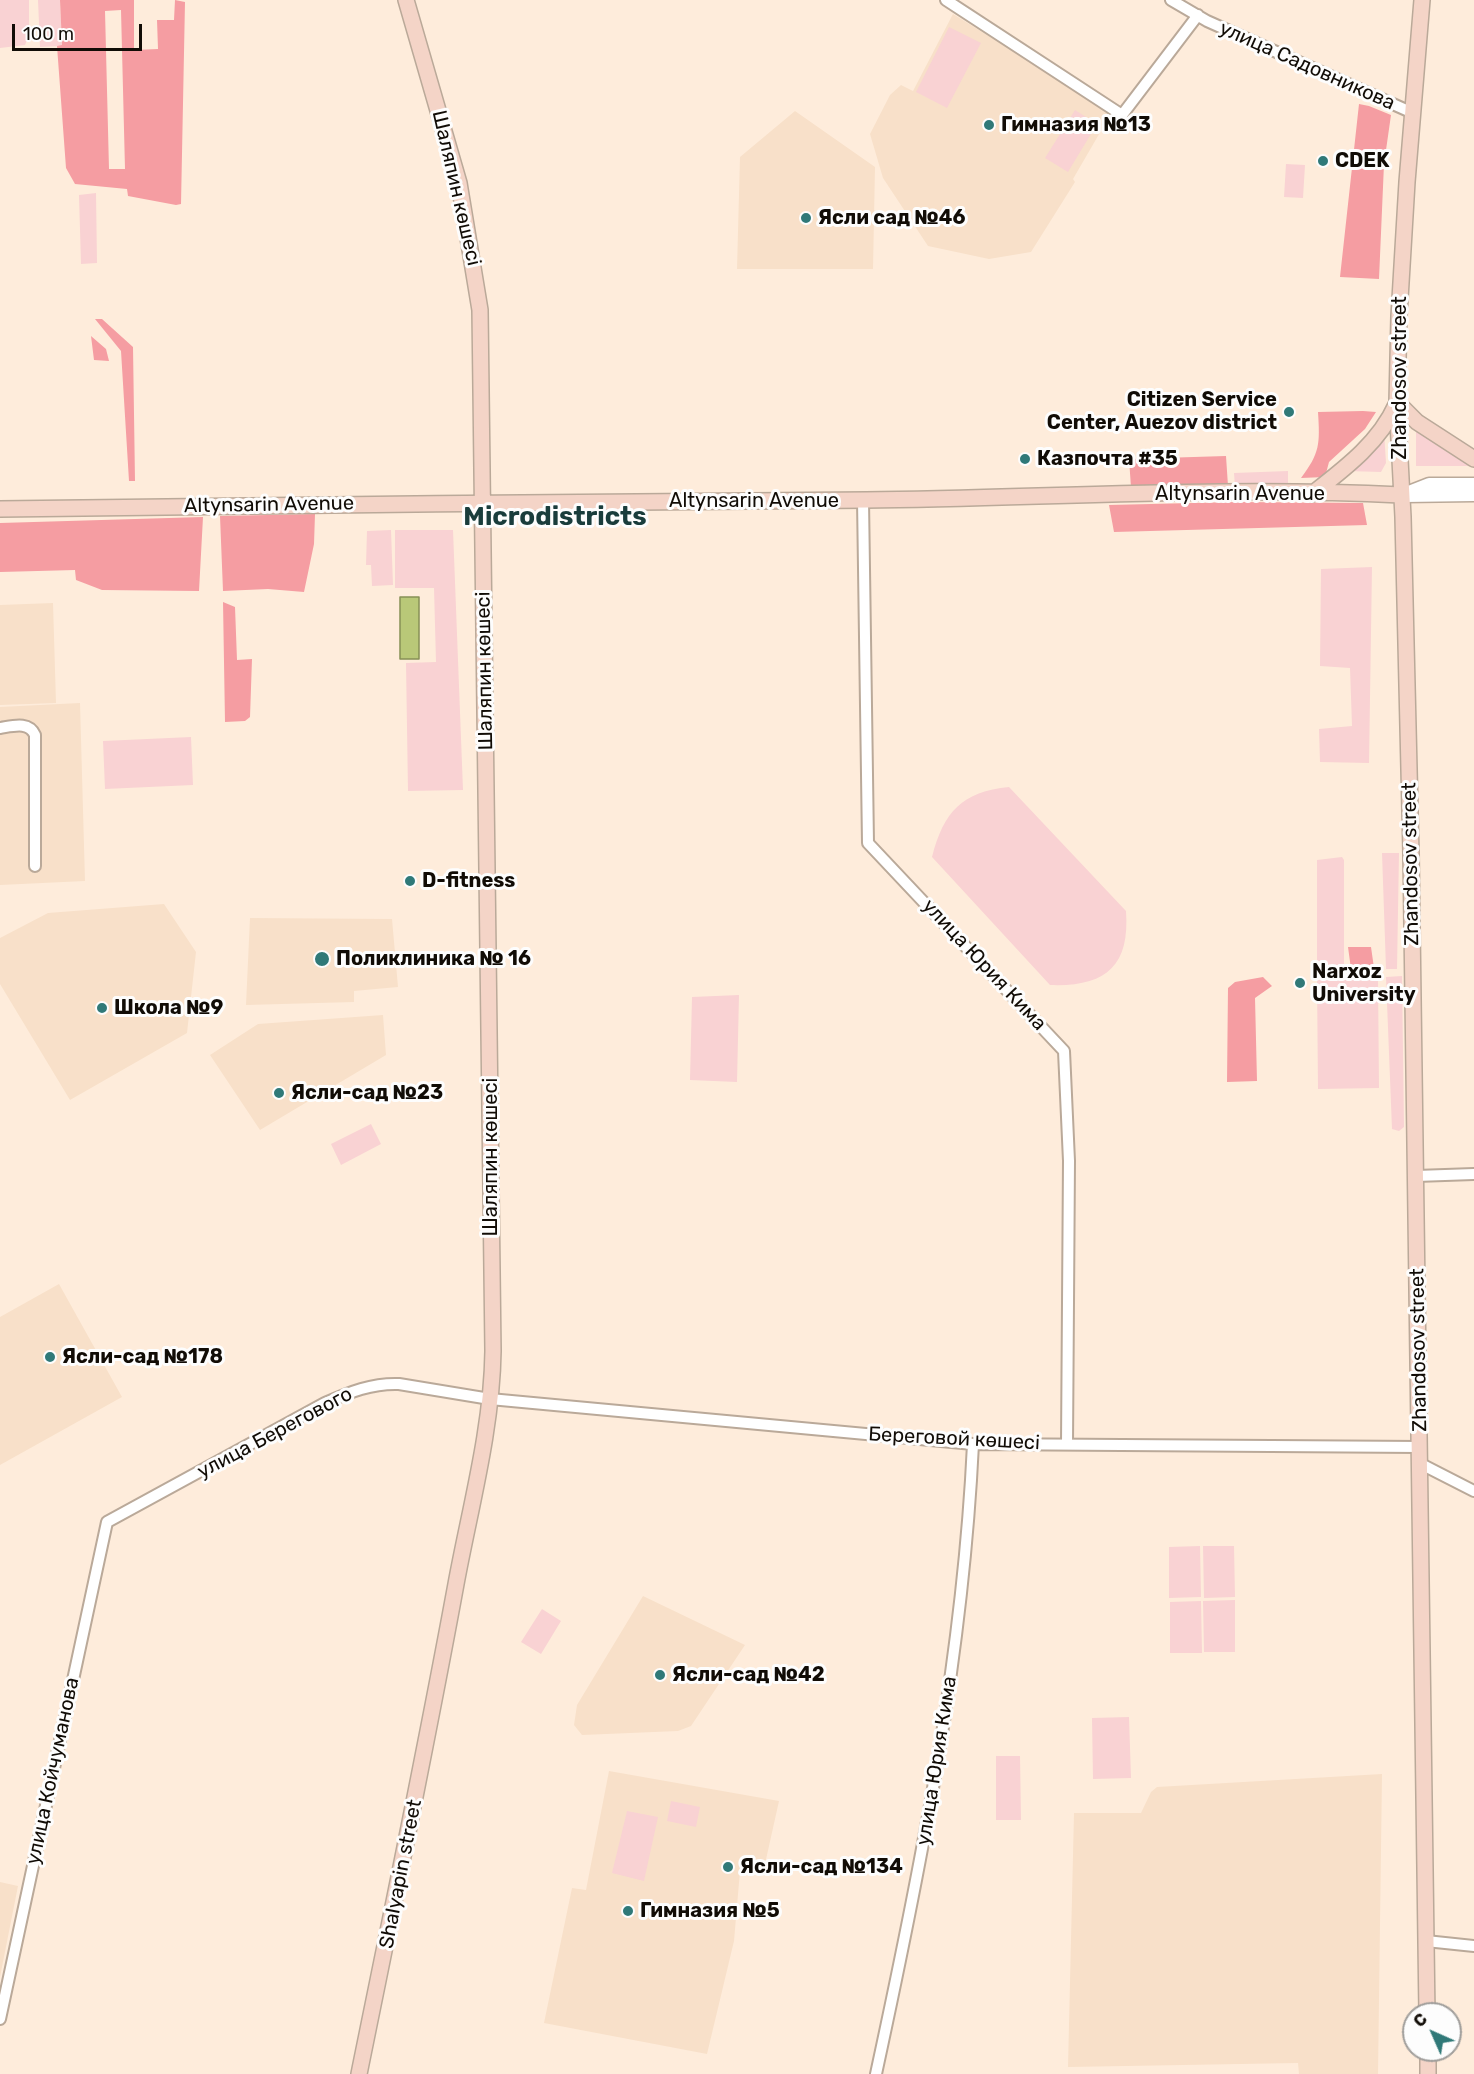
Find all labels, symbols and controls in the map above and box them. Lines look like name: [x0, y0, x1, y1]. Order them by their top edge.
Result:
scale bar: [15, 12, 146, 50]
street label: улица Садовникова: [1215, 16, 1399, 116]
text: 100 m: [23, 23, 74, 45]
street label: Шаляпин көшесі: [426, 108, 486, 268]
place label: Гимназия №13: [1001, 113, 1151, 137]
marker: Гимназия №13: [982, 118, 996, 132]
place label: CDEK: [1335, 149, 1389, 173]
marker: CDEK: [1316, 154, 1330, 168]
place label: Ясли сад №46: [818, 206, 965, 230]
marker: Ясли сад №46: [799, 211, 813, 225]
street label: Zhandosov street: [1388, 296, 1412, 460]
place label: Citizen Service Center, Auezov district: [1047, 388, 1277, 435]
marker: Citizen Service Center, Auezov district: [1282, 405, 1296, 419]
place label: Казпочта #35: [1037, 447, 1178, 471]
marker: Казпочта #35: [1018, 452, 1032, 466]
street label: Altynsarin Avenue: [1155, 482, 1325, 506]
street label: Altynsarin Avenue: [669, 489, 839, 513]
street label: Altynsarin Avenue: [184, 492, 354, 518]
district label: Microdistricts: [463, 501, 647, 533]
street label: Шаляпин көшесі: [472, 591, 498, 751]
street label: Zhandosov street: [1398, 782, 1424, 946]
place label: D-fitness: [422, 869, 515, 893]
marker: D-fitness: [403, 874, 417, 888]
street label: улица Юрия Кима: [917, 894, 1051, 1036]
place label: Поликлиника № 16: [336, 947, 531, 971]
marker: Поликлиника № 16: [313, 950, 331, 968]
place label: Narxoz University: [1312, 960, 1416, 1007]
marker: Narxoz University: [1293, 976, 1307, 990]
place label: Школа №9: [114, 996, 223, 1020]
marker: Школа №9: [95, 1001, 109, 1015]
street label: Шаляпин көшесі: [479, 1078, 503, 1236]
place label: Ясли-сад №23: [291, 1081, 443, 1105]
marker: Ясли-сад №23: [272, 1086, 286, 1100]
street label: Zhandosov street: [1406, 1268, 1432, 1432]
place label: Ясли-сад №178: [62, 1345, 223, 1369]
marker: Ясли-сад №178: [43, 1350, 57, 1364]
street label: улица Берегового: [193, 1382, 357, 1484]
street label: Береговой көшесі: [868, 1423, 1040, 1455]
place label: Ясли-сад №42: [672, 1663, 825, 1687]
marker: Ясли-сад №42: [653, 1668, 667, 1682]
street label: улица Койчуманова: [21, 1675, 85, 1867]
street label: улица Юрия Кима: [912, 1675, 962, 1847]
street label: Shalyapin street: [375, 1797, 427, 1951]
place label: Ясли-сад №134: [740, 1855, 903, 1879]
marker: Ясли-сад №134: [721, 1860, 735, 1874]
place label: Гимназия №5: [640, 1899, 780, 1923]
marker: Гимназия №5: [621, 1904, 635, 1918]
north arrow: [1402, 2002, 1462, 2062]
text: С: [1410, 2010, 1431, 2031]

